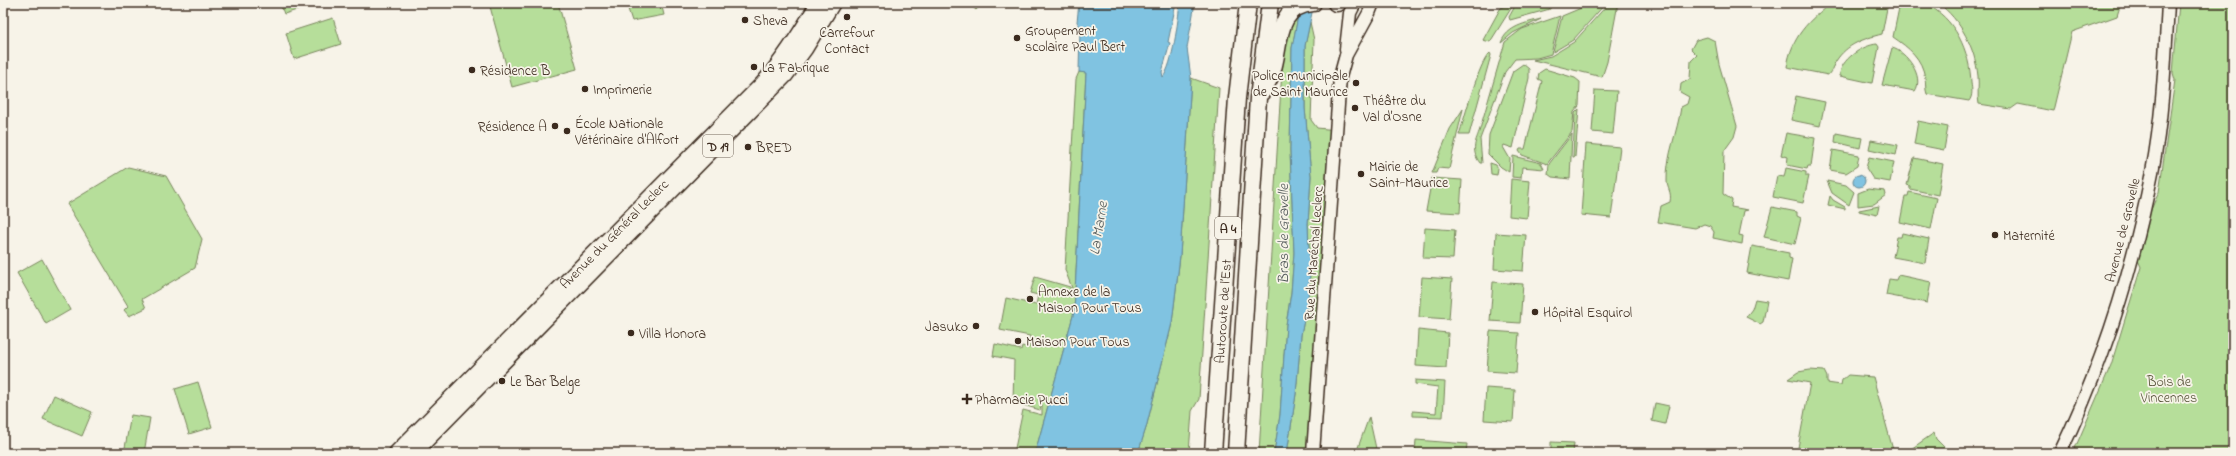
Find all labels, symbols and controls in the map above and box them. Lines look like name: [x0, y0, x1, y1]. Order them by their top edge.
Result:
place label: Sheva: [753, 11, 788, 32]
marker: Carrefour Contact: [842, 12, 852, 22]
marker: Sheva: [740, 15, 750, 25]
place label: Groupement scolaire Paul Bert: [1025, 21, 1125, 58]
place label: Carrefour Contact: [819, 23, 875, 60]
marker: Groupement scolaire Paul Bert: [1012, 33, 1022, 43]
place label: La Fabrique: [762, 58, 830, 79]
place label: Résidence B: [480, 61, 550, 82]
marker: La Fabrique: [749, 62, 759, 72]
marker: Résidence B: [467, 65, 477, 75]
place label: Police municipale de Saint Maurice: [1252, 66, 1349, 103]
marker: Police municipale de Saint Maurice: [1351, 78, 1361, 88]
place label: Imprimerie: [593, 80, 653, 101]
marker: Imprimerie: [580, 84, 590, 94]
place label: Théâtre du Val d’Osne: [1362, 91, 1426, 128]
marker: Théâtre du Val d’Osne: [1350, 103, 1360, 113]
place label: École Nationale Vétérinaire d'Alfort: [574, 114, 679, 151]
place label: Résidence A: [478, 117, 547, 138]
marker: Résidence A: [550, 121, 560, 131]
marker: École Nationale Vétérinaire d'Alfort: [562, 126, 572, 136]
road number: D 19: [703, 135, 733, 157]
place label: BRED: [755, 138, 792, 159]
marker: BRED: [743, 142, 753, 152]
place label: Mairie de Saint-Maurice: [1369, 157, 1449, 194]
marker: Mairie de Saint-Maurice: [1356, 169, 1366, 179]
street label: Avenue du Général Leclerc: [555, 174, 675, 294]
street label: Avenue de Gravelle: [2100, 175, 2147, 285]
water label: Bras de Gravelle: [1273, 183, 1295, 284]
street label: Rue du Maréchal Leclerc: [1299, 184, 1330, 321]
water label: La Marne: [1084, 199, 1114, 256]
road number: A 4: [1215, 217, 1241, 239]
place label: Maternité: [2003, 226, 2055, 247]
marker: Maternité: [1990, 230, 2000, 240]
street label: Autoroute de l’Est: [1210, 258, 1238, 364]
place label: Annexe de la Maison Pour Tous: [1038, 282, 1142, 319]
marker: Annexe de la Maison Pour Tous: [1025, 294, 1035, 304]
place label: Hôpital Esquirol: [1543, 303, 1632, 324]
marker: Hôpital Esquirol: [1530, 307, 1540, 317]
place label: Jasuko: [925, 317, 968, 338]
marker: Jasuko: [971, 321, 981, 331]
place label: Villa Honora: [638, 324, 706, 345]
marker: Villa Honora: [626, 328, 636, 338]
place label: Maison Pour Tous: [1026, 332, 1130, 353]
marker: Maison Pour Tous: [1013, 336, 1023, 346]
place label: Le Bar Belge: [510, 372, 581, 394]
park label: Bois de Vincennes: [2140, 372, 2197, 409]
marker: Le Bar Belge: [497, 376, 507, 386]
place label: Pharmacie Pucci: [975, 390, 1068, 411]
marker: Pharmacie Pucci: [962, 394, 972, 404]

